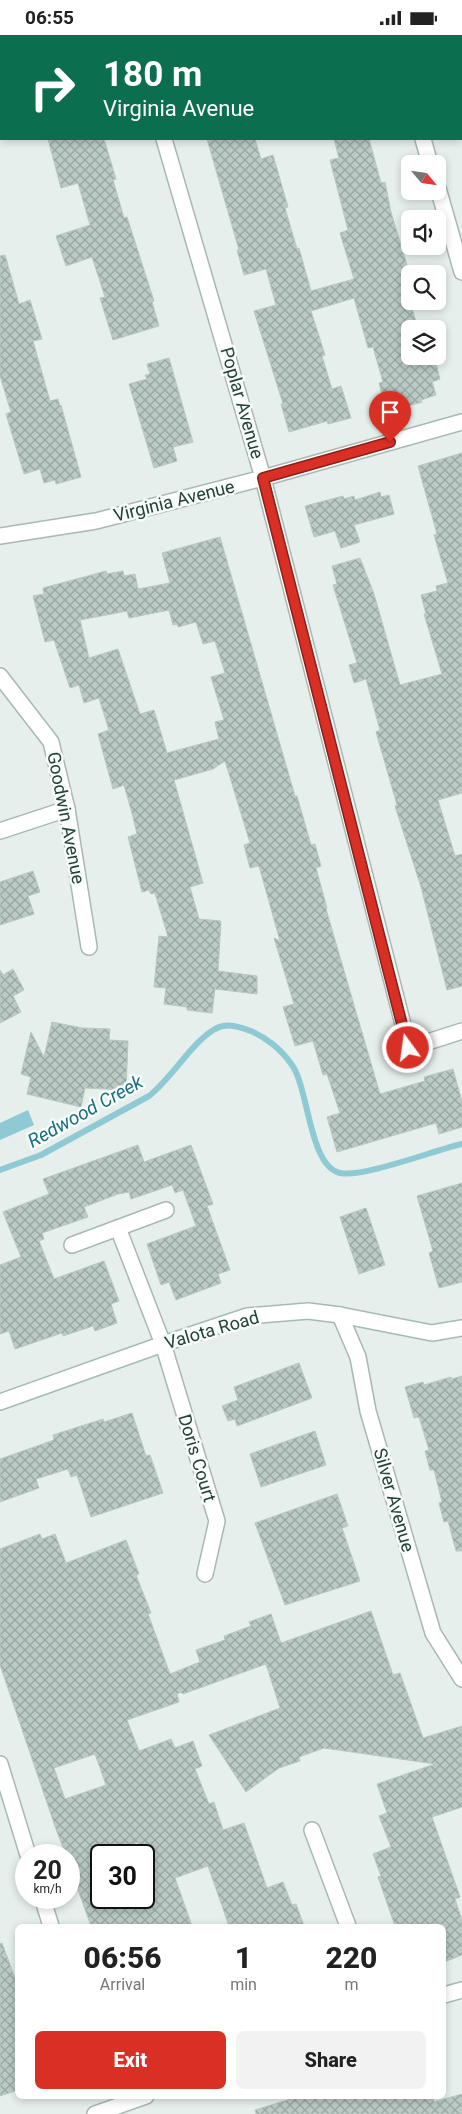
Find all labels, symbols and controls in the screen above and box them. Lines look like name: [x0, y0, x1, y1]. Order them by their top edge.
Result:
text: 06:55: [25, 6, 74, 29]
text: 180 m: [103, 54, 202, 95]
icon: right: [20, 55, 85, 120]
text: Virginia Avenue: [103, 96, 254, 121]
north arrow: [401, 155, 446, 200]
map controls: [401, 155, 446, 365]
button: sound: [401, 210, 446, 255]
button: search: [401, 265, 446, 310]
button: layers: [401, 320, 446, 365]
street label: Poplar Avenue: [217, 345, 268, 461]
pin: [369, 391, 411, 442]
icon: arrive: [376, 398, 404, 426]
street label: Virginia Avenue: [111, 475, 236, 526]
street label: Goodwin Avenue: [43, 750, 90, 886]
position arrow: [381, 1021, 433, 1073]
water label: Redwood Creek: [24, 1070, 148, 1153]
street label: Valota Road: [162, 1306, 261, 1353]
street label: Doris Court: [174, 1411, 221, 1504]
street label: Silver Avenue: [370, 1446, 419, 1554]
speed limit sign: 30: [90, 1844, 155, 1909]
text: 20: [33, 1856, 62, 1885]
text: km/h: [33, 1882, 62, 1896]
text: 06:56: [84, 1940, 162, 1975]
text: 1: [235, 1940, 252, 1975]
text: 220: [325, 1940, 377, 1975]
text: Arrival: [100, 1975, 145, 1994]
text: min: [230, 1975, 257, 1994]
text: m: [344, 1975, 358, 1994]
button: Exit: [35, 2031, 226, 2089]
button: Share: [236, 2031, 426, 2089]

